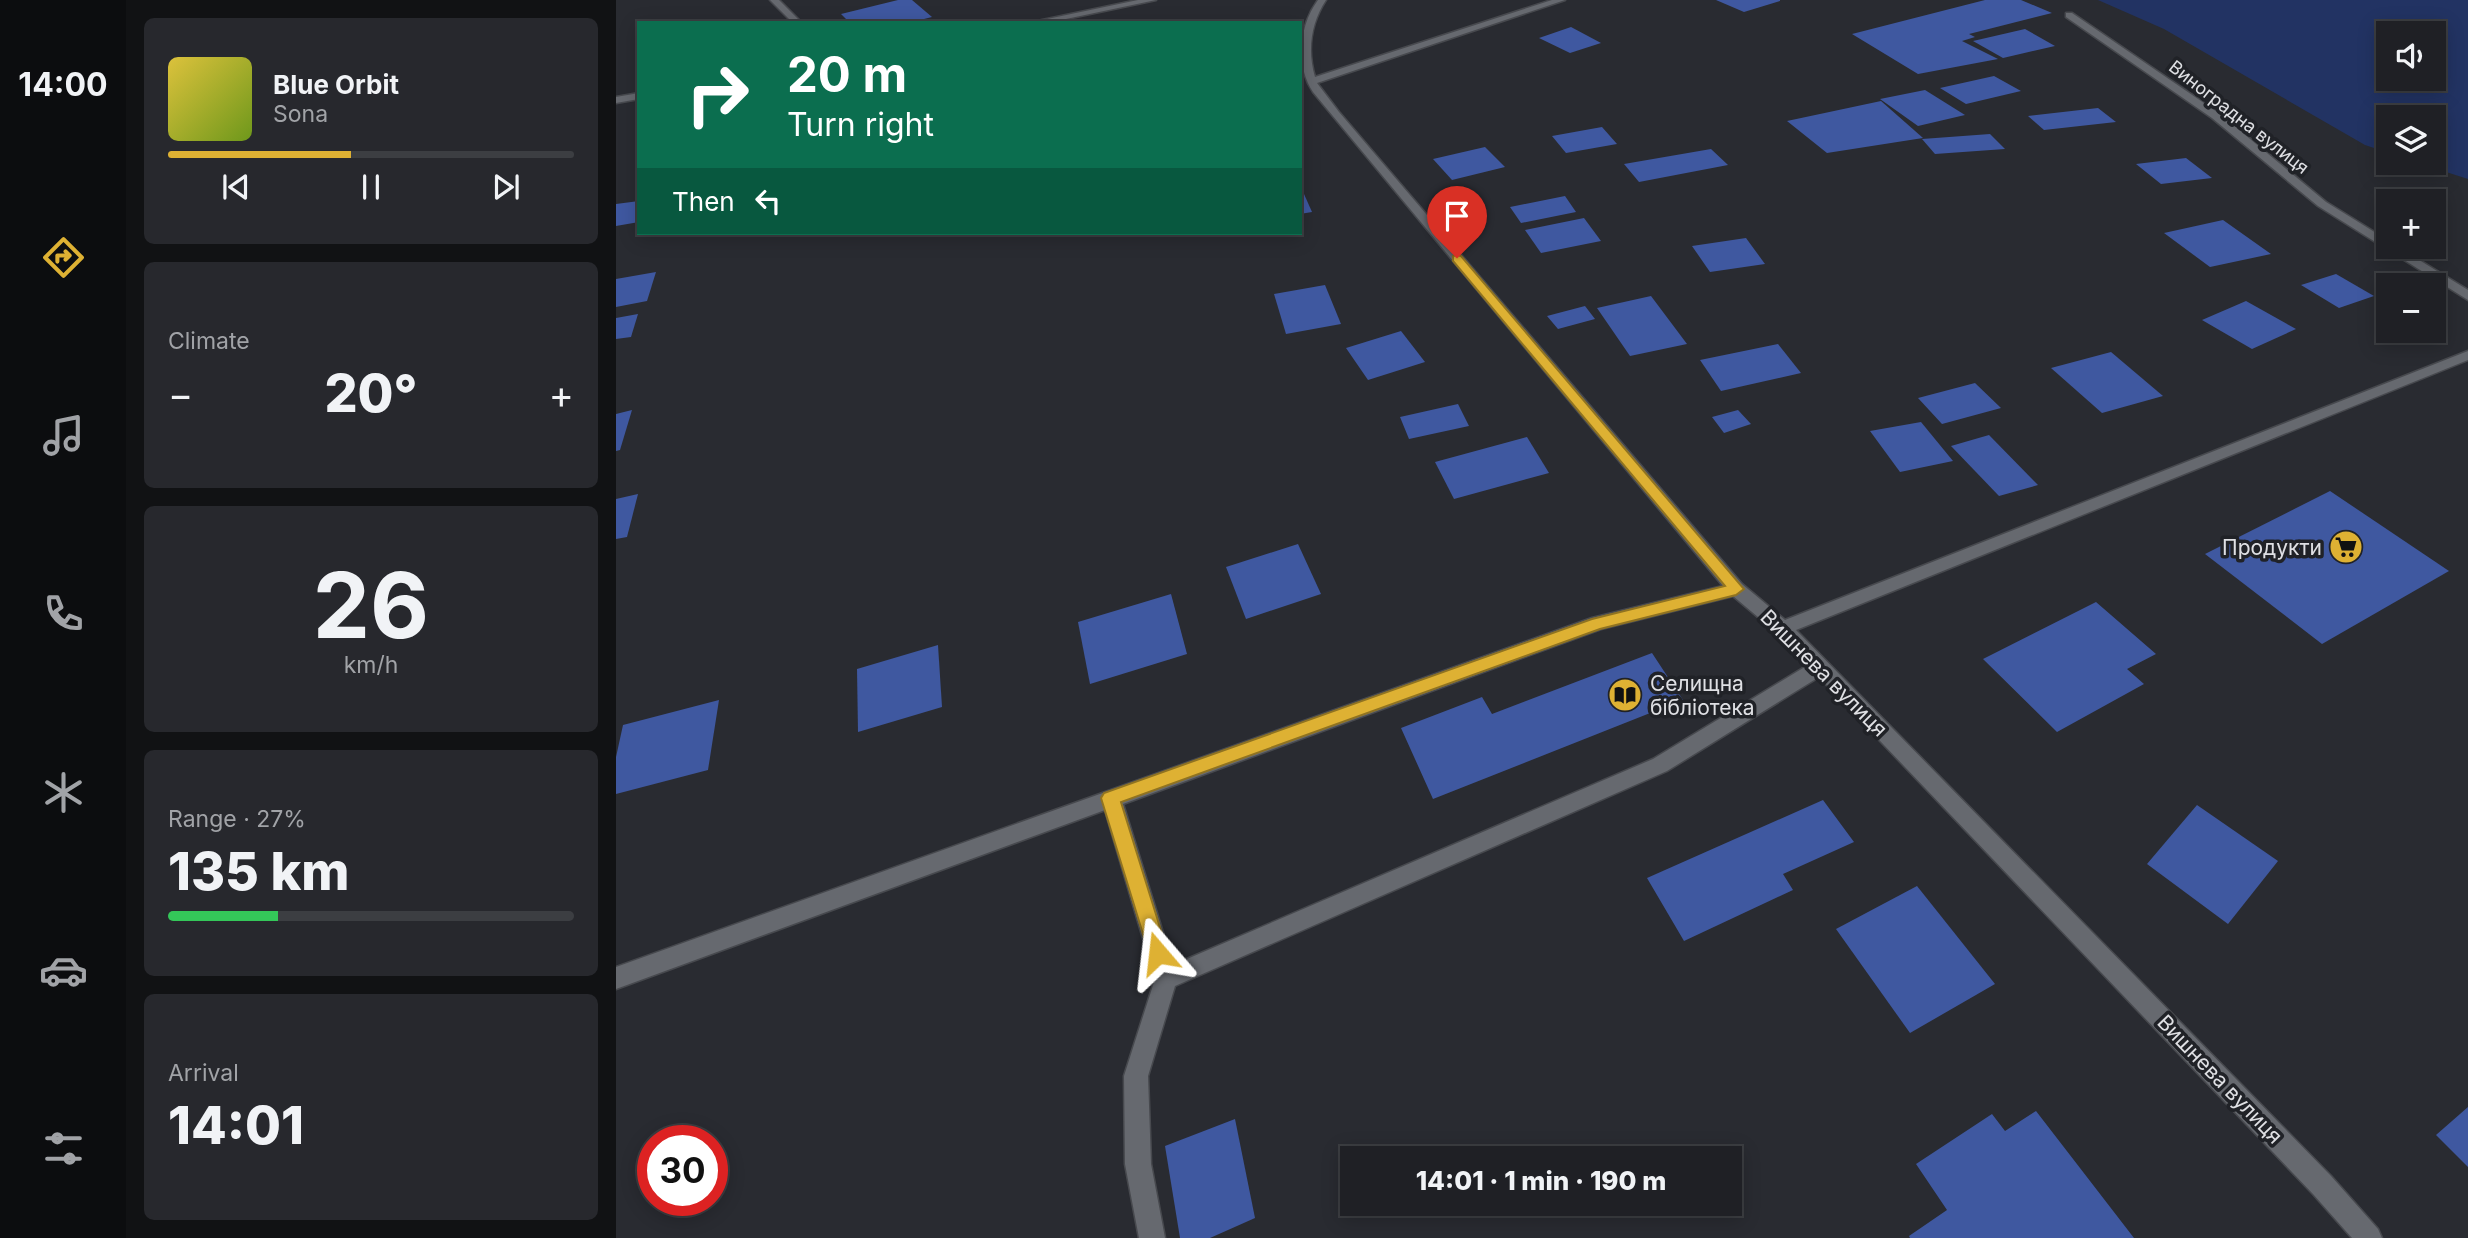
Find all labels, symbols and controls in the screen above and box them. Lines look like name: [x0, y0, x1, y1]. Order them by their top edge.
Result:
map controls: [2376, 21, 2446, 343]
button: sound: [2376, 21, 2446, 91]
text: 20 m: [787, 45, 907, 104]
icon: right: [672, 49, 763, 140]
street label: Виноградна вулиця: [2165, 56, 2313, 178]
text: 14:00: [18, 65, 108, 104]
text: Blue Orbit: [273, 69, 399, 100]
text: Sona: [273, 100, 328, 128]
text: Turn right: [787, 105, 934, 144]
button: layers: [2376, 105, 2446, 175]
icon: previous: [217, 168, 255, 206]
icon: pause: [352, 168, 390, 206]
icon: next: [487, 168, 525, 206]
icon: left: [749, 182, 787, 220]
text: Then: [672, 186, 735, 217]
pin: [1427, 186, 1487, 258]
button: +: [2376, 189, 2446, 259]
icon: arrive: [1438, 197, 1476, 235]
icon: directions: [39, 233, 88, 282]
button: −: [2376, 273, 2446, 343]
text: Climate: [168, 327, 250, 355]
text: 20°: [324, 362, 418, 425]
text: −: [168, 371, 193, 417]
text: +: [549, 371, 574, 417]
icon: music: [39, 411, 88, 460]
supermarket icon: Продукти: [2327, 528, 2365, 566]
place label: Продукти: [2222, 535, 2322, 560]
text: 26: [313, 550, 429, 660]
icon: phone: [39, 589, 88, 638]
street label: Вишнева вулиця: [1755, 604, 1893, 742]
text: km/h: [344, 651, 398, 679]
place label: Селищна бібліотека: [1650, 671, 1755, 720]
library icon: Селищна бібліотека: [1606, 676, 1644, 714]
icon: climate: [39, 768, 88, 817]
text: Range · 27%: [168, 805, 306, 833]
text: 135 km: [168, 840, 349, 903]
position arrow: [1121, 916, 1195, 990]
icon: car: [39, 946, 88, 995]
street label: Вишнева вулиця: [2152, 1010, 2288, 1148]
text: Arrival: [168, 1059, 239, 1087]
text: 14:01: [168, 1094, 304, 1157]
icon: filters: [39, 1124, 88, 1173]
speed limit sign: 30: [637, 1125, 728, 1216]
text: 14:01 · 1 min · 190 m: [1416, 1165, 1666, 1196]

